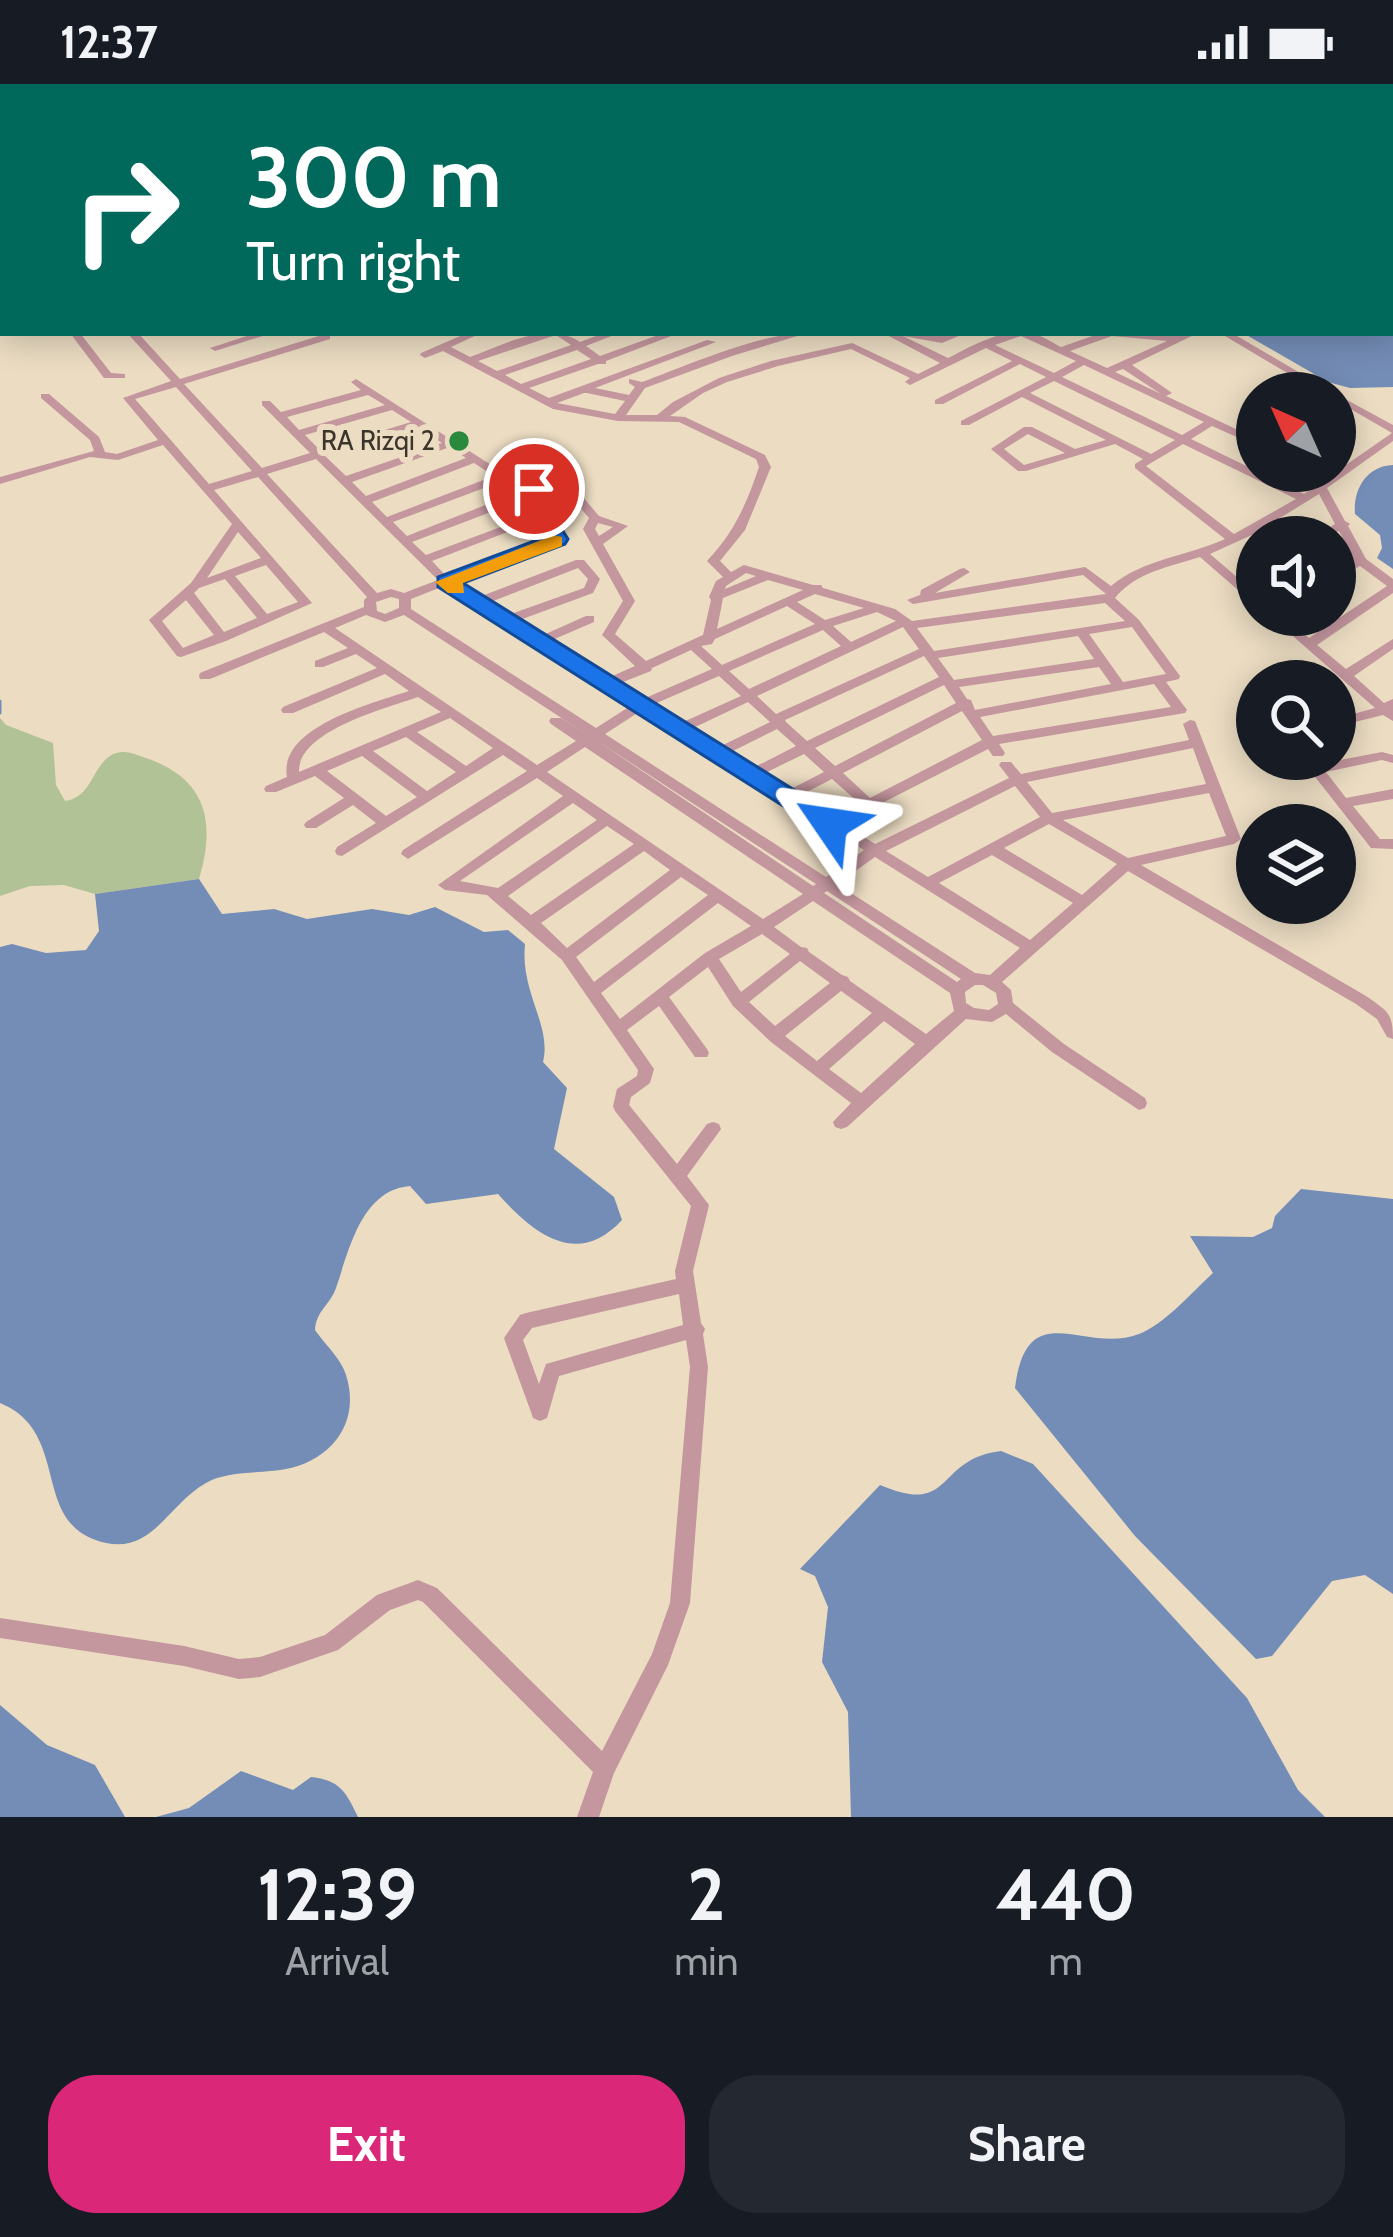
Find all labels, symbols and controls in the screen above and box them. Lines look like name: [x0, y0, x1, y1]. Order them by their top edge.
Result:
text: 12:37: [60, 15, 158, 69]
text: 300 m: [246, 126, 502, 228]
icon: right: [48, 132, 204, 288]
text: Turn right: [246, 228, 460, 294]
north arrow: [1236, 372, 1356, 492]
map controls: [1236, 372, 1356, 924]
place label: RA Rizqi 2: [321, 424, 435, 457]
marker: RA Rizqi 2: [446, 428, 472, 454]
pin: [483, 438, 585, 540]
icon: arrive: [501, 456, 567, 522]
button: sound: [1236, 516, 1356, 636]
button: search: [1236, 660, 1356, 780]
position arrow: [767, 761, 893, 887]
button: layers: [1236, 804, 1356, 924]
text: 12:39: [257, 1851, 417, 1938]
text: 2: [687, 1851, 725, 1938]
text: 440: [996, 1851, 1136, 1938]
text: Arrival: [285, 1937, 389, 1985]
text: min: [674, 1937, 738, 1985]
text: m: [1049, 1937, 1083, 1985]
button: Exit: [48, 2075, 685, 2213]
button: Share: [709, 2075, 1345, 2213]

